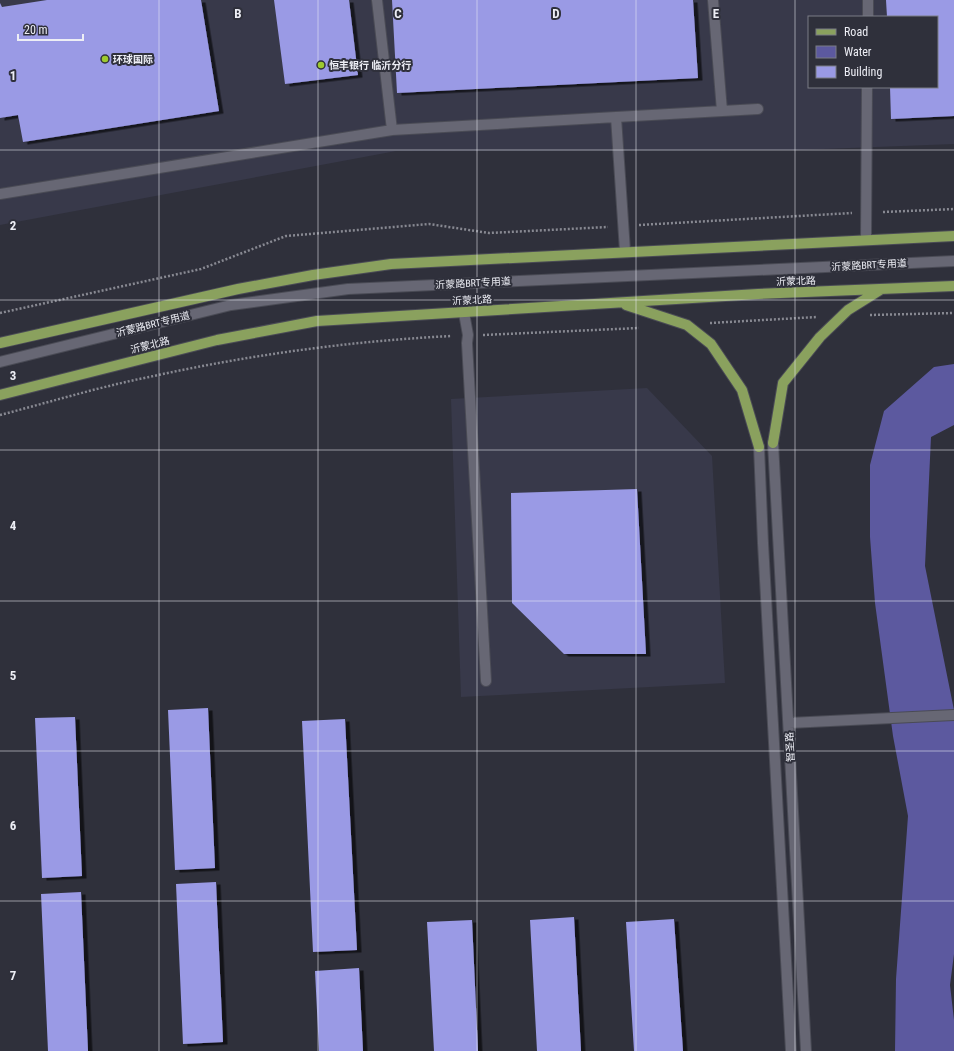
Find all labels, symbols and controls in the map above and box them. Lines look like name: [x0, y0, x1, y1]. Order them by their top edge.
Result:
text: B: [234, 6, 242, 21]
text: C: [394, 6, 402, 21]
text: D: [552, 6, 560, 21]
text: E: [713, 6, 720, 21]
scale bar: [18, 16, 83, 42]
legend: [808, 16, 938, 88]
text: 20 m: [24, 23, 48, 37]
text: Road: [844, 25, 868, 39]
text: Water: [844, 45, 872, 59]
marker: 环球国际: [100, 54, 110, 64]
place label: 环球国际: [113, 54, 153, 65]
place label: 恒丰银行 临沂分行: [329, 59, 411, 71]
marker: 恒丰银行 临沂分行: [316, 60, 326, 70]
text: Building: [844, 65, 882, 79]
text: 1: [10, 68, 16, 83]
text: 2: [10, 218, 17, 233]
street label: 沂蒙路BRT专用道: [831, 258, 907, 272]
street label: 沂蒙北路: [776, 275, 816, 287]
street label: 沂蒙路BRT专用道: [435, 276, 511, 290]
street label: 沂蒙北路: [452, 293, 492, 307]
street label: 沂蒙路BRT专用道: [115, 310, 191, 338]
street label: 沂蒙北路: [129, 335, 171, 355]
text: 3: [10, 368, 16, 383]
text: 4: [10, 518, 17, 533]
text: 5: [10, 668, 17, 683]
street label: 智圣路: [784, 732, 796, 762]
text: 6: [10, 818, 17, 833]
text: 7: [10, 968, 17, 983]

